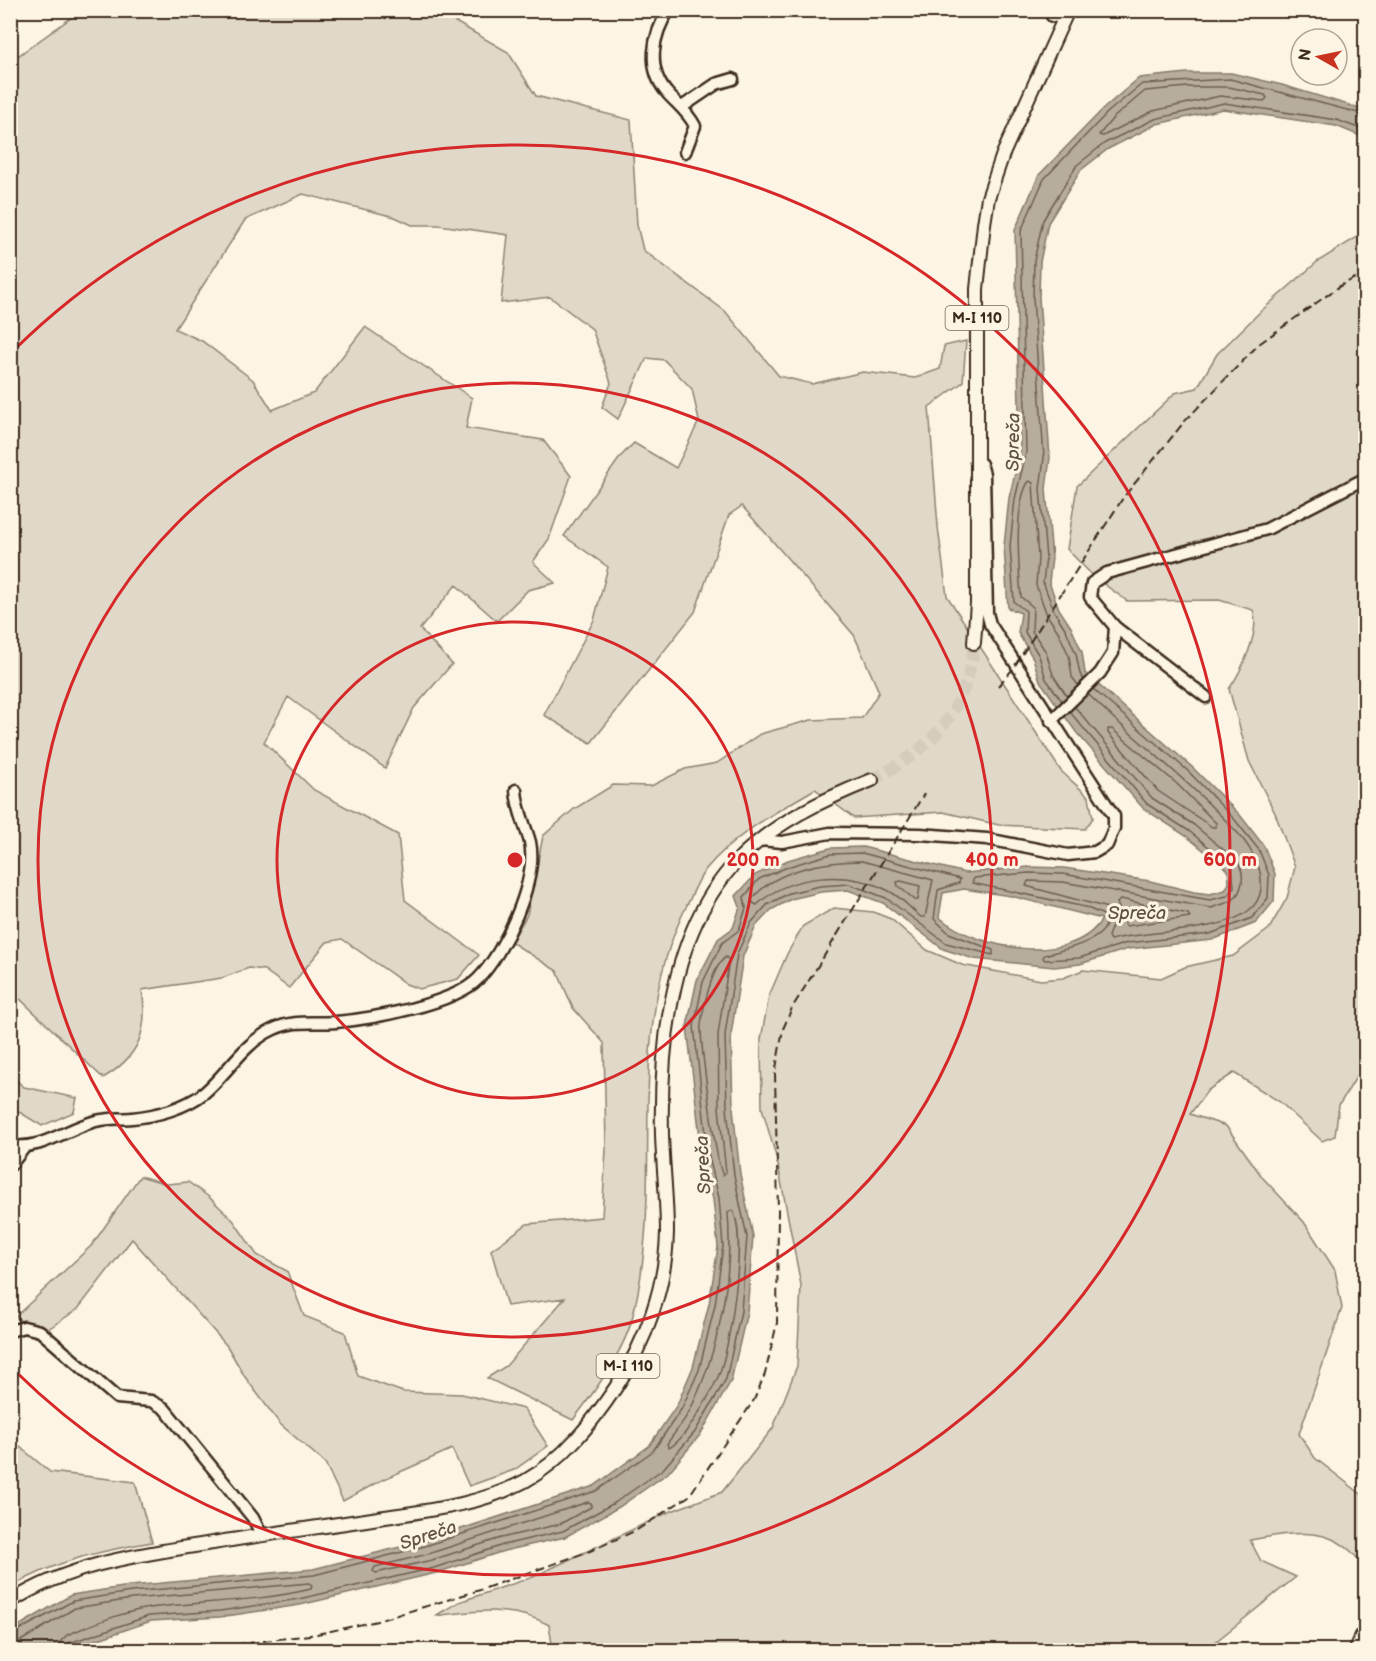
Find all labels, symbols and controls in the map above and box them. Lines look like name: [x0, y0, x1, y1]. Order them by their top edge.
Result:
north arrow: [1289, 27, 1349, 87]
text: N: [1295, 47, 1316, 62]
road number: M-I 110: [946, 306, 1008, 330]
water label: Spreča: [1002, 413, 1025, 471]
centre of rings: [505, 850, 525, 870]
text: 200 m: [726, 850, 780, 871]
text: 400 m: [965, 850, 1019, 871]
text: 600 m: [1203, 850, 1257, 871]
water label: Spreča: [1108, 903, 1166, 924]
water label: Spreča: [691, 1135, 716, 1195]
road number: M-I 110: [596, 1354, 660, 1378]
water label: Spreča: [397, 1516, 459, 1555]

